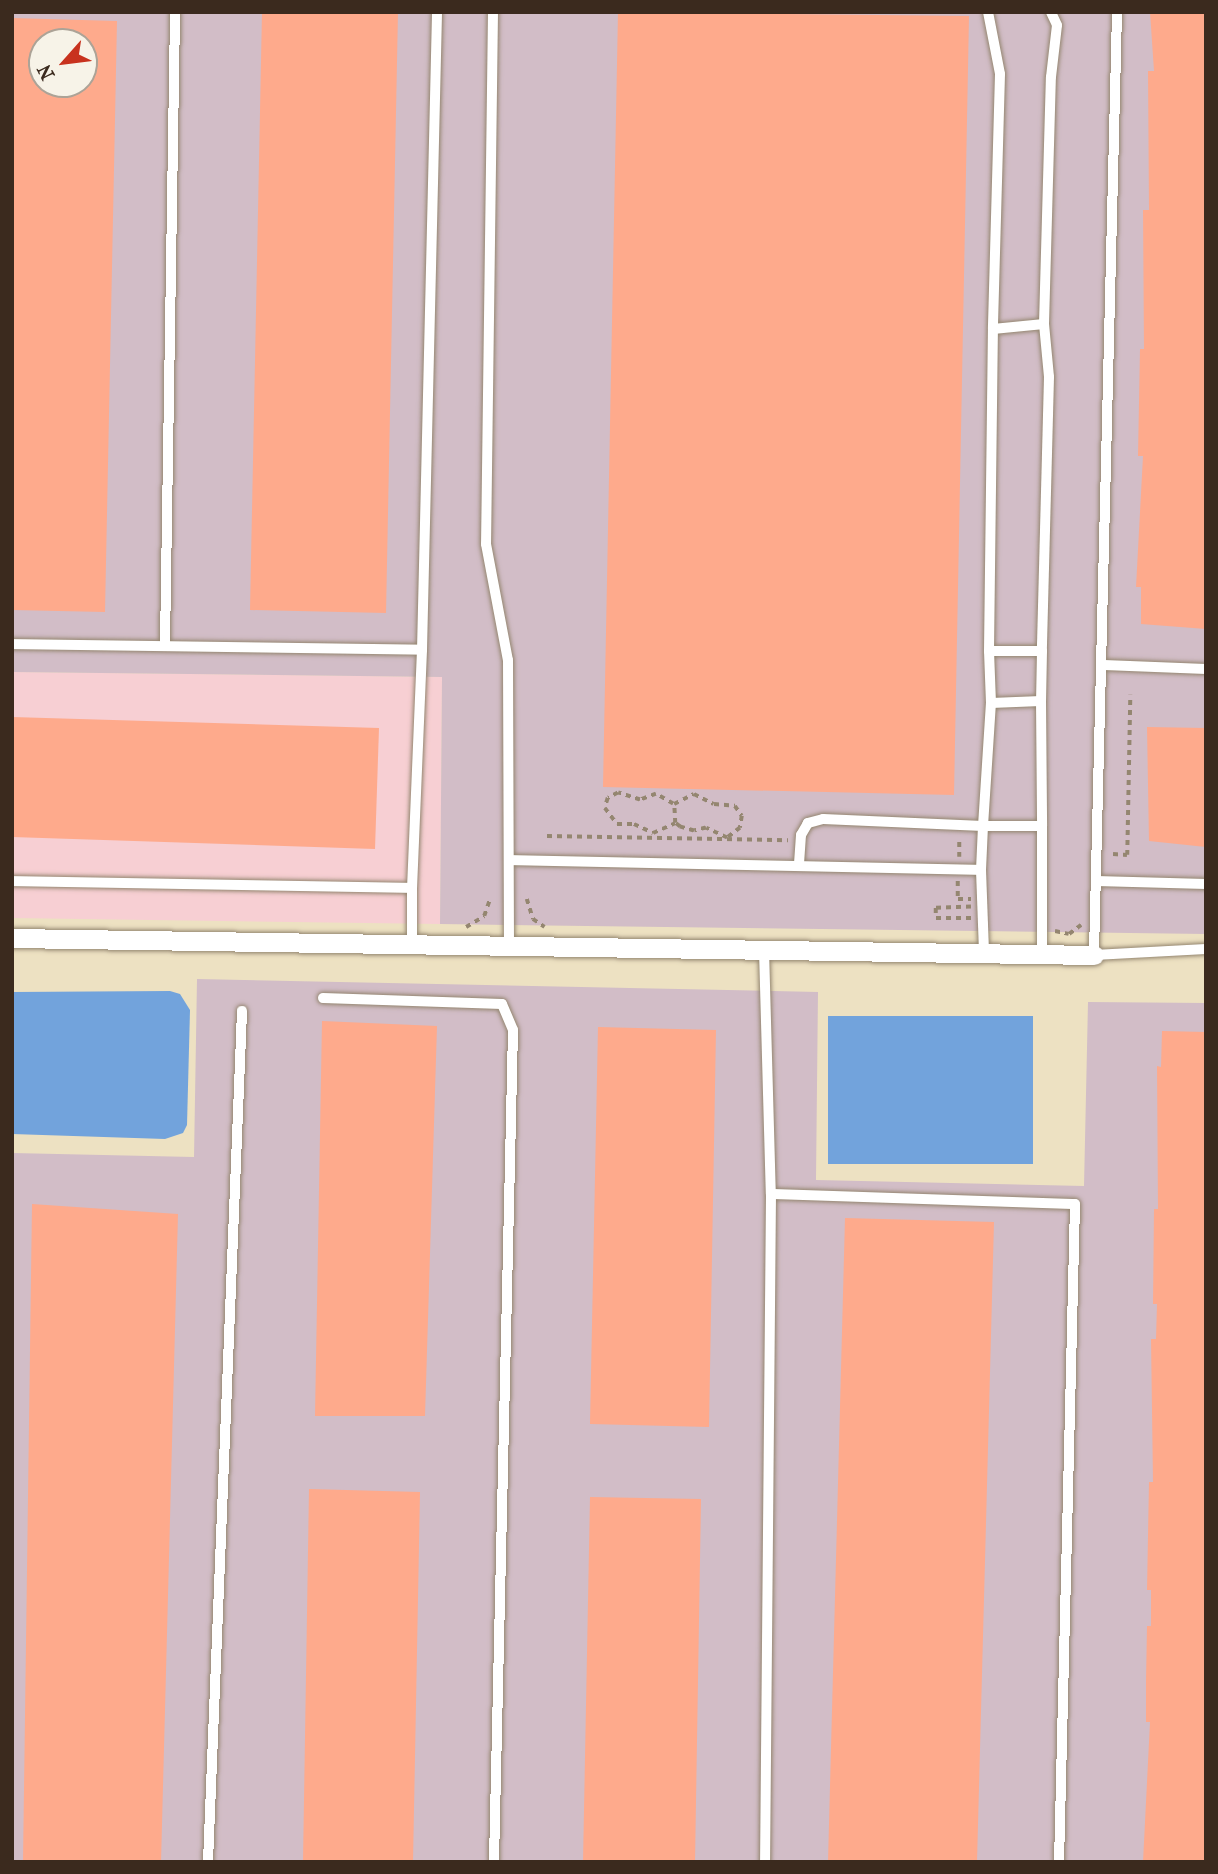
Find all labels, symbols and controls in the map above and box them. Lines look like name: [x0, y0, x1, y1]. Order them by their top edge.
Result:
north arrow: [28, 28, 98, 98]
text: N: [33, 60, 59, 83]

